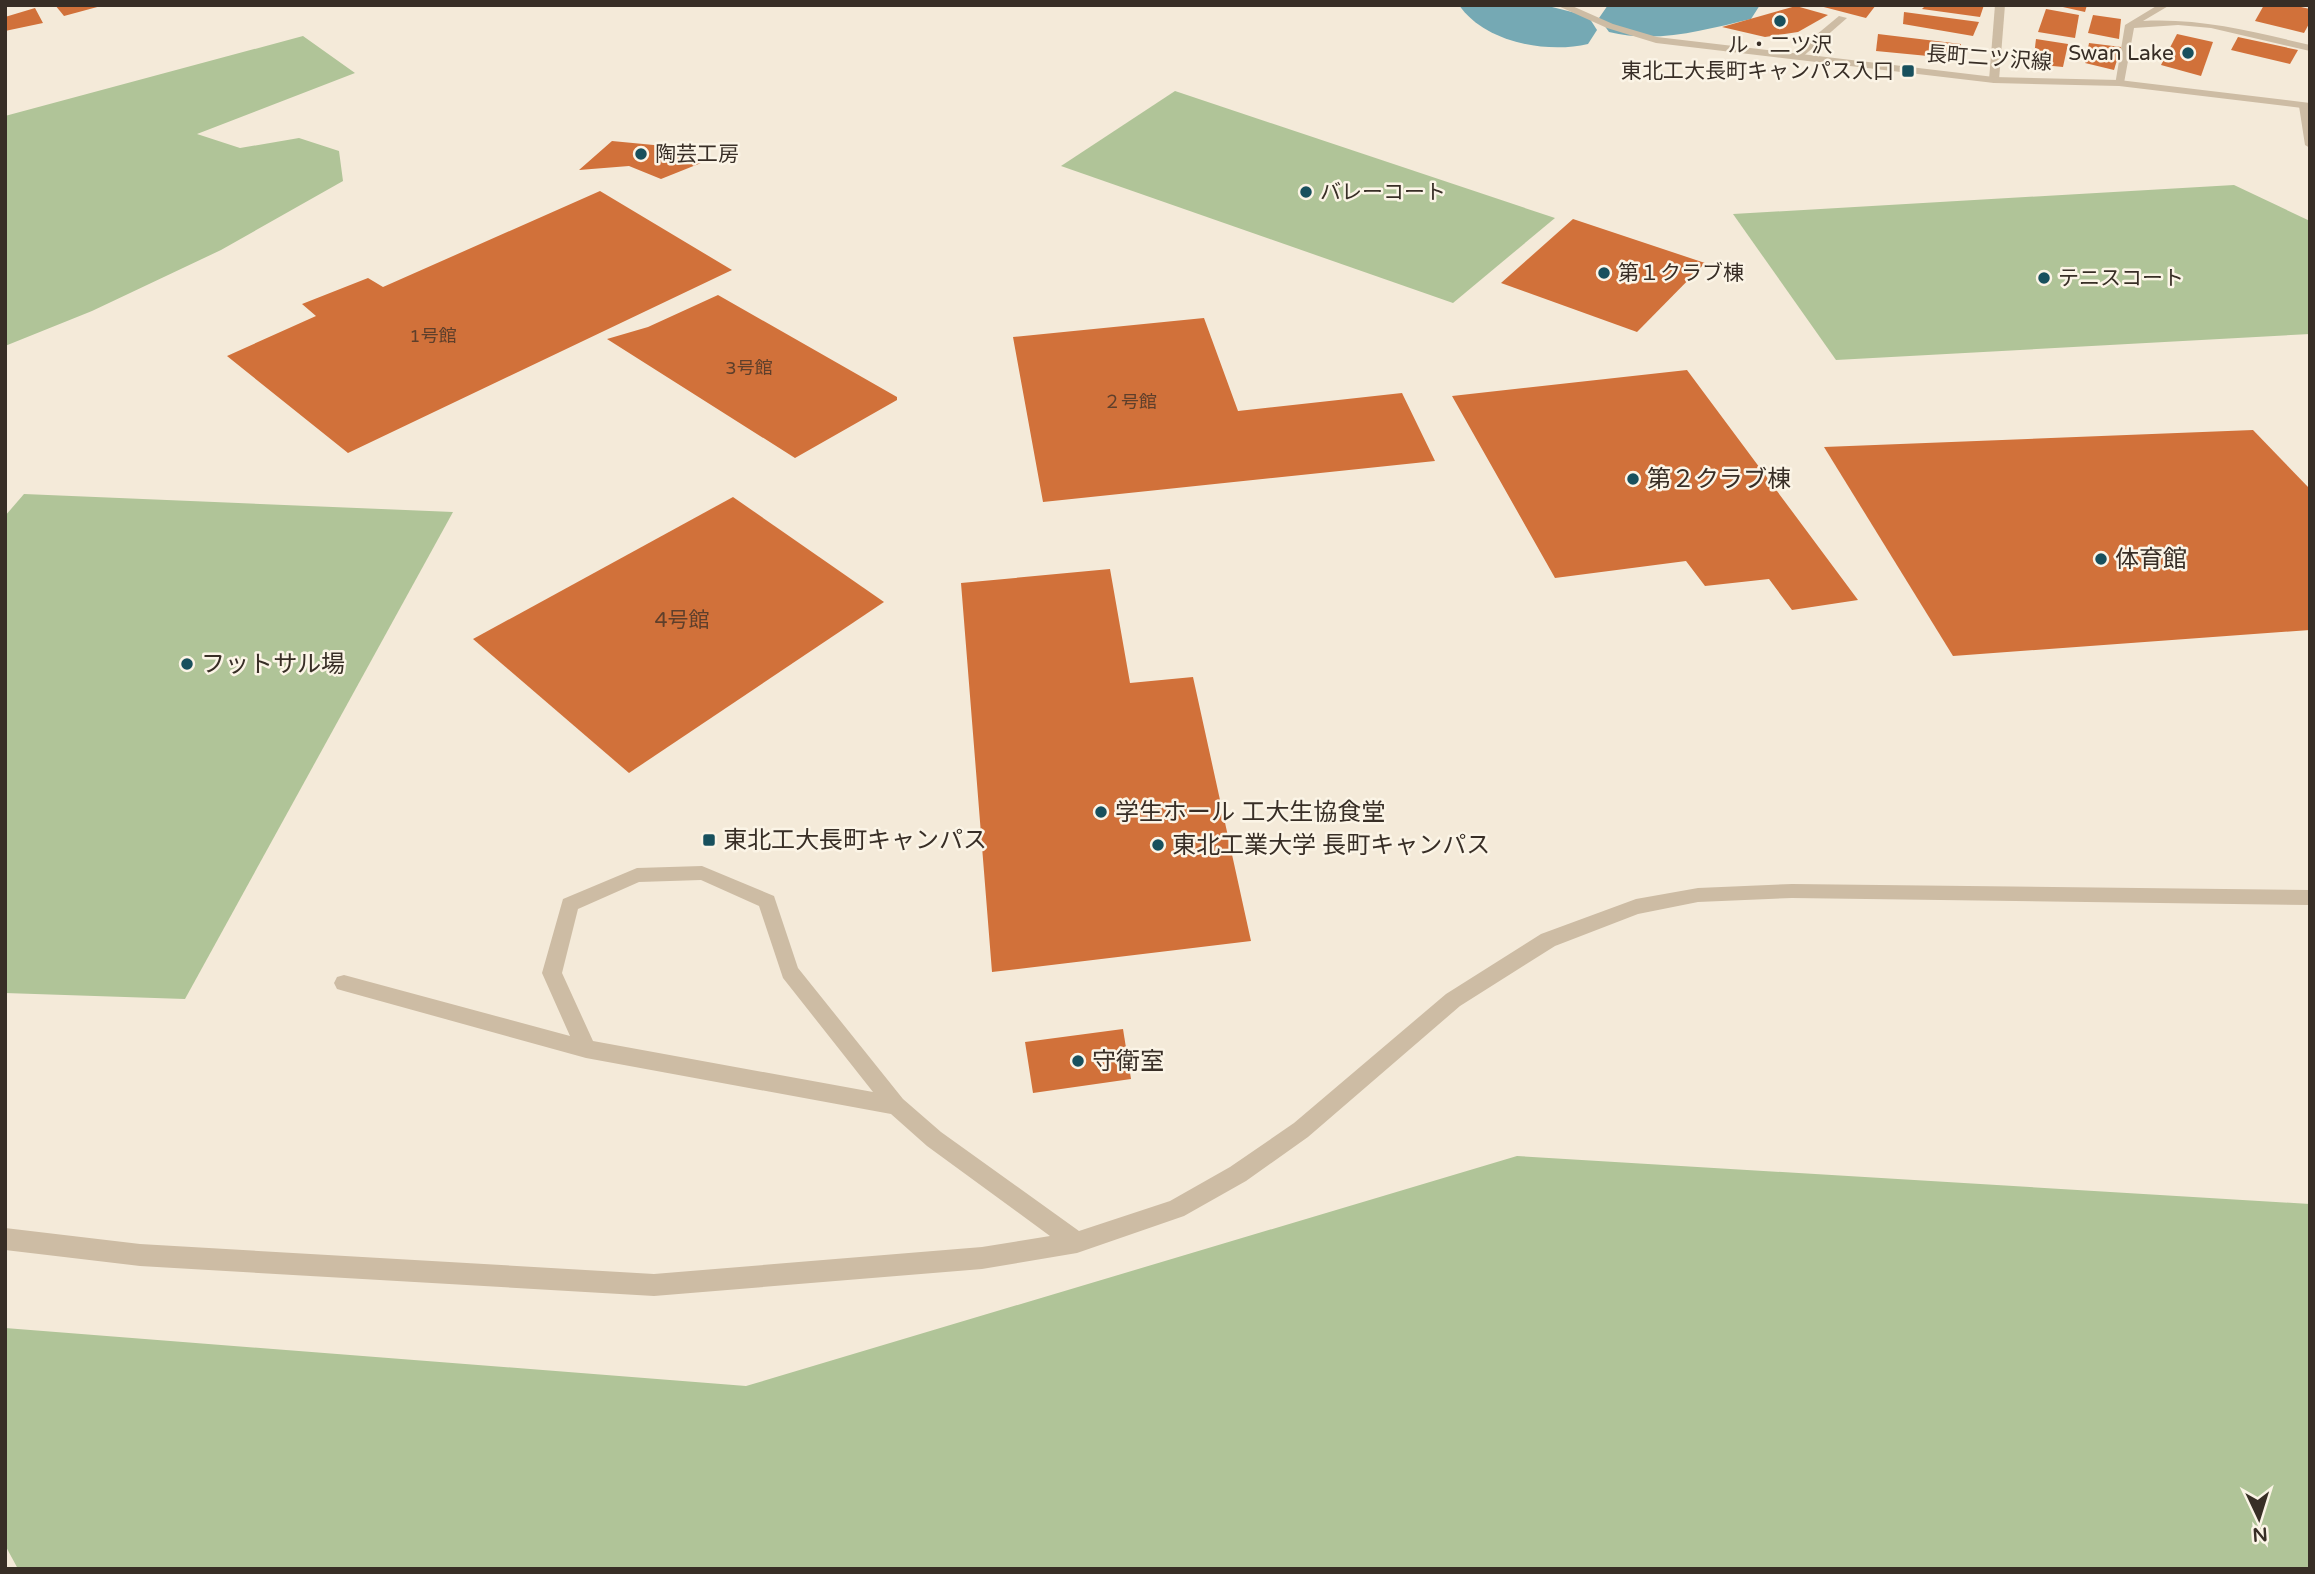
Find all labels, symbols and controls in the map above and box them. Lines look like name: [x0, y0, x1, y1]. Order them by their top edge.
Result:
marker: ル・二ツ沢: [1772, 13, 1788, 29]
place label: ル・二ツ沢: [1728, 33, 1833, 58]
place label: Swan Lake: [2068, 41, 2174, 66]
street label: 長町二ツ沢線: [1925, 42, 2053, 75]
marker: Swan Lake: [2180, 45, 2196, 61]
place label: 東北工大長町キャンパス入口: [1621, 59, 1894, 84]
marker: 東北工大長町キャンパス入口: [1900, 63, 1916, 79]
place label: 陶芸工房: [655, 142, 739, 167]
marker: 陶芸工房: [633, 146, 649, 162]
place label: バレーコート: [1320, 180, 1446, 205]
marker: バレーコート: [1298, 184, 1314, 200]
place label: 第１クラブ棟: [1618, 261, 1744, 286]
marker: 第１クラブ棟: [1596, 265, 1612, 281]
place label: テニスコート: [2058, 266, 2184, 291]
marker: テニスコート: [2036, 270, 2052, 286]
house number: 1号館: [409, 325, 457, 347]
house number: 3号館: [725, 357, 773, 379]
house number: ２号館: [1103, 391, 1157, 413]
place label: 第２クラブ棟: [1647, 465, 1791, 494]
marker: 第２クラブ棟: [1625, 471, 1641, 487]
place label: 体育館: [2115, 545, 2187, 574]
marker: 体育館: [2093, 551, 2109, 567]
house number: 4号館: [654, 608, 710, 633]
place label: フットサル場: [201, 650, 345, 679]
marker: フットサル場: [179, 656, 195, 672]
place label: 学生ホール 工大生協食堂: [1115, 798, 1385, 827]
marker: 学生ホール 工大生協食堂: [1093, 804, 1109, 820]
place label: 東北工大長町キャンパス: [723, 826, 987, 855]
place label: 東北工業大学 長町キャンパス: [1172, 831, 1490, 860]
marker: 東北工大長町キャンパス: [701, 832, 717, 848]
marker: 東北工業大学 長町キャンパス: [1150, 837, 1166, 853]
place label: 守衛室: [1092, 1047, 1164, 1076]
marker: 守衛室: [1070, 1053, 1086, 1069]
north arrow: [2224, 1483, 2294, 1553]
text: N: [2252, 1522, 2268, 1545]

